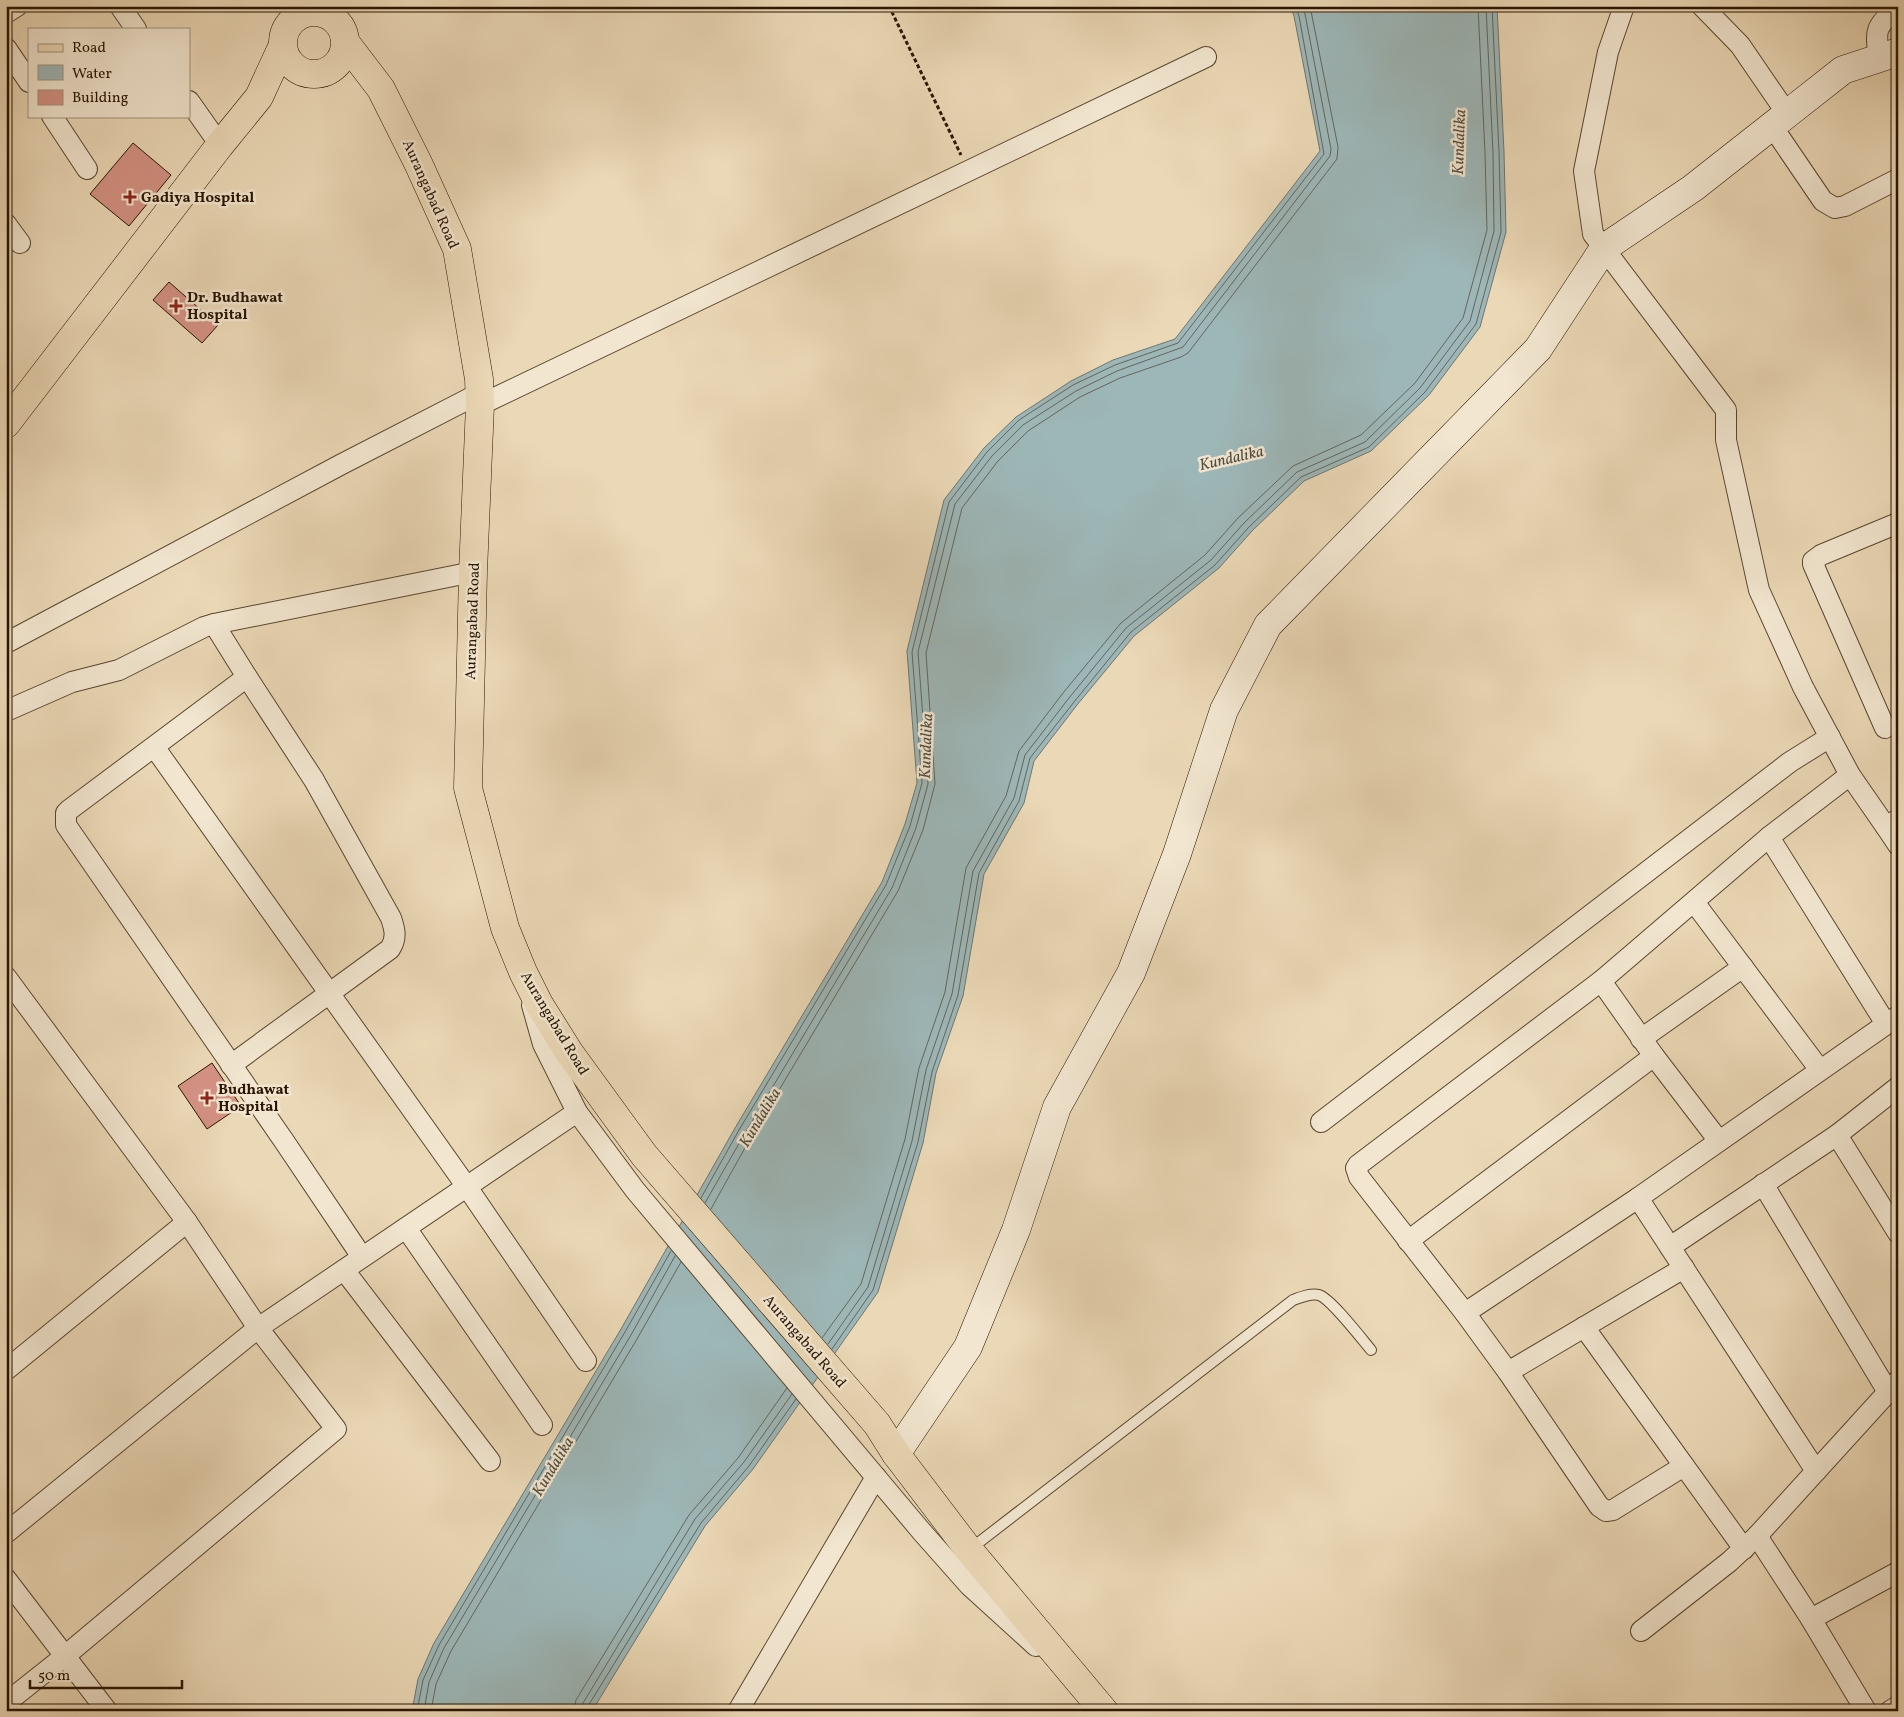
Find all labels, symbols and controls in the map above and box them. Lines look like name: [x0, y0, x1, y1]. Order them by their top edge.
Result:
legend: [28, 28, 190, 118]
text: Road: [72, 38, 106, 59]
text: Water: [72, 64, 112, 85]
text: Building: [72, 88, 129, 109]
water label: Kundalika: [1448, 109, 1472, 175]
street label: Aurangabad Road: [396, 137, 463, 253]
place label: Gadiya Hospital: [141, 188, 254, 209]
marker: Gadiya Hospital: [123, 190, 137, 204]
place label: Dr. Budhawat Hospital: [187, 288, 283, 326]
marker: Dr. Budhawat Hospital: [169, 299, 183, 313]
water label: Kundalika: [1197, 441, 1266, 477]
street label: Aurangabad Road: [461, 562, 486, 680]
water label: Kundalika: [915, 713, 939, 779]
street label: Aurangabad Road: [514, 968, 593, 1080]
place label: Budhawat Hospital: [218, 1080, 289, 1118]
water label: Kundalika: [734, 1084, 787, 1152]
marker: Budhawat Hospital: [200, 1091, 214, 1105]
street label: Aurangabad Road: [757, 1291, 850, 1393]
water label: Kundalika: [527, 1433, 580, 1501]
scale bar: [30, 1657, 182, 1689]
text: 50 m: [38, 1666, 70, 1687]

